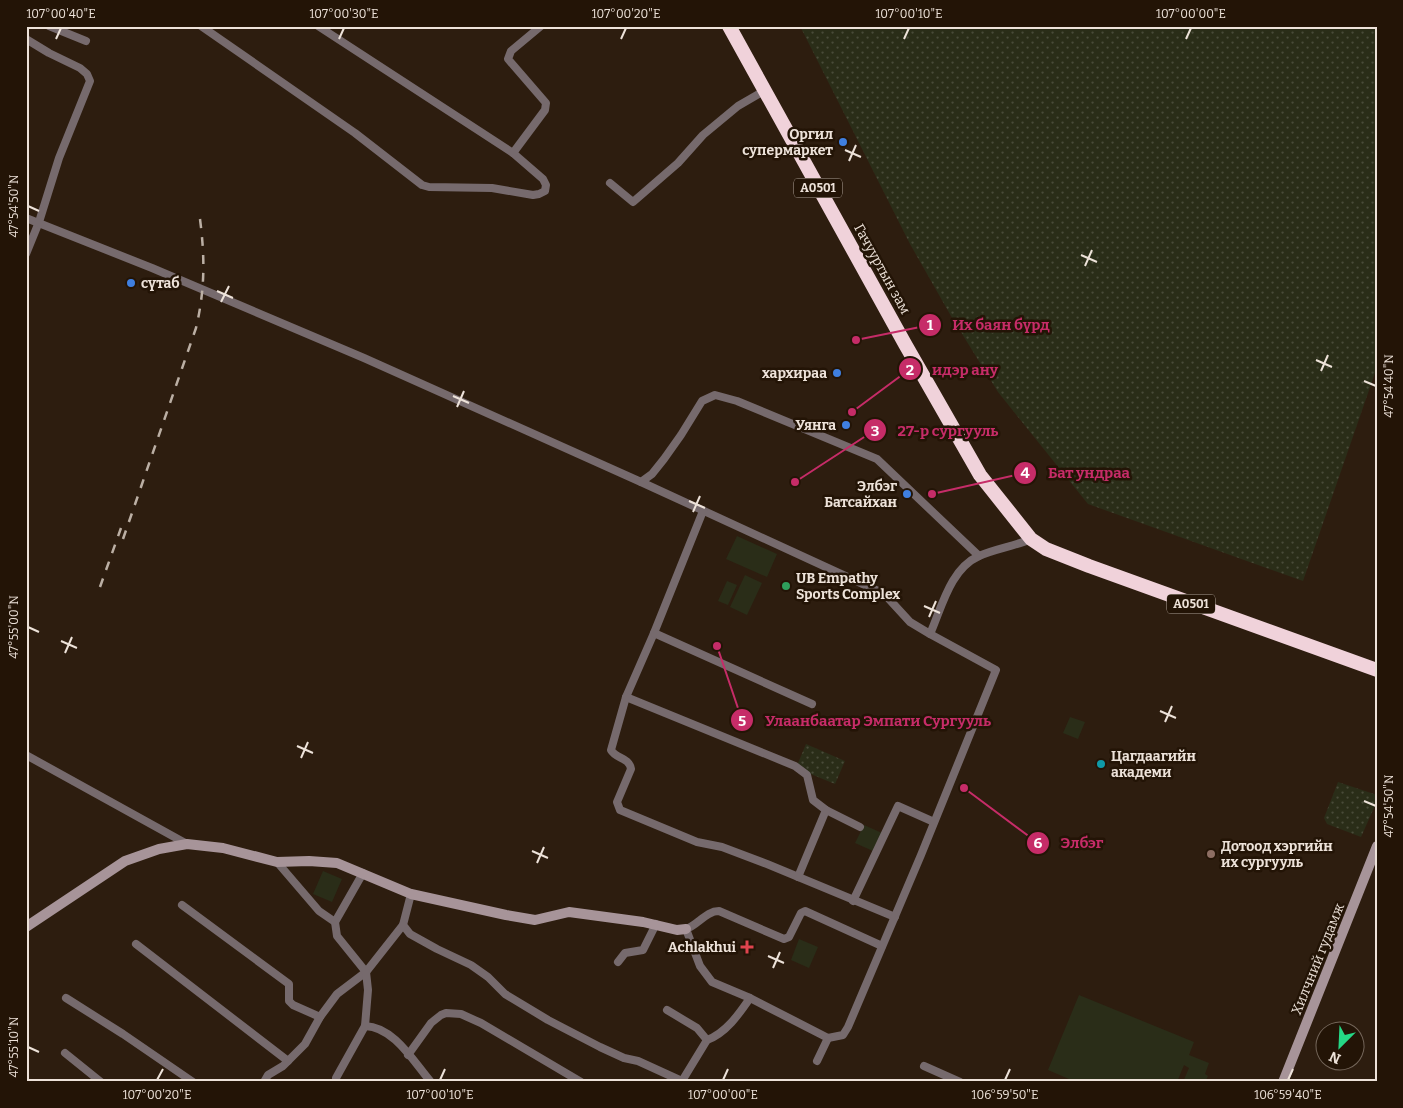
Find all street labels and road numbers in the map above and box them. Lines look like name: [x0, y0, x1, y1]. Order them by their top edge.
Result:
road number: A0501: [794, 178, 842, 198]
street label: Гачууртын зам: [850, 221, 914, 318]
road number: A0501: [1167, 594, 1215, 614]
street label: Хилчний гудамж: [1288, 901, 1348, 1017]

